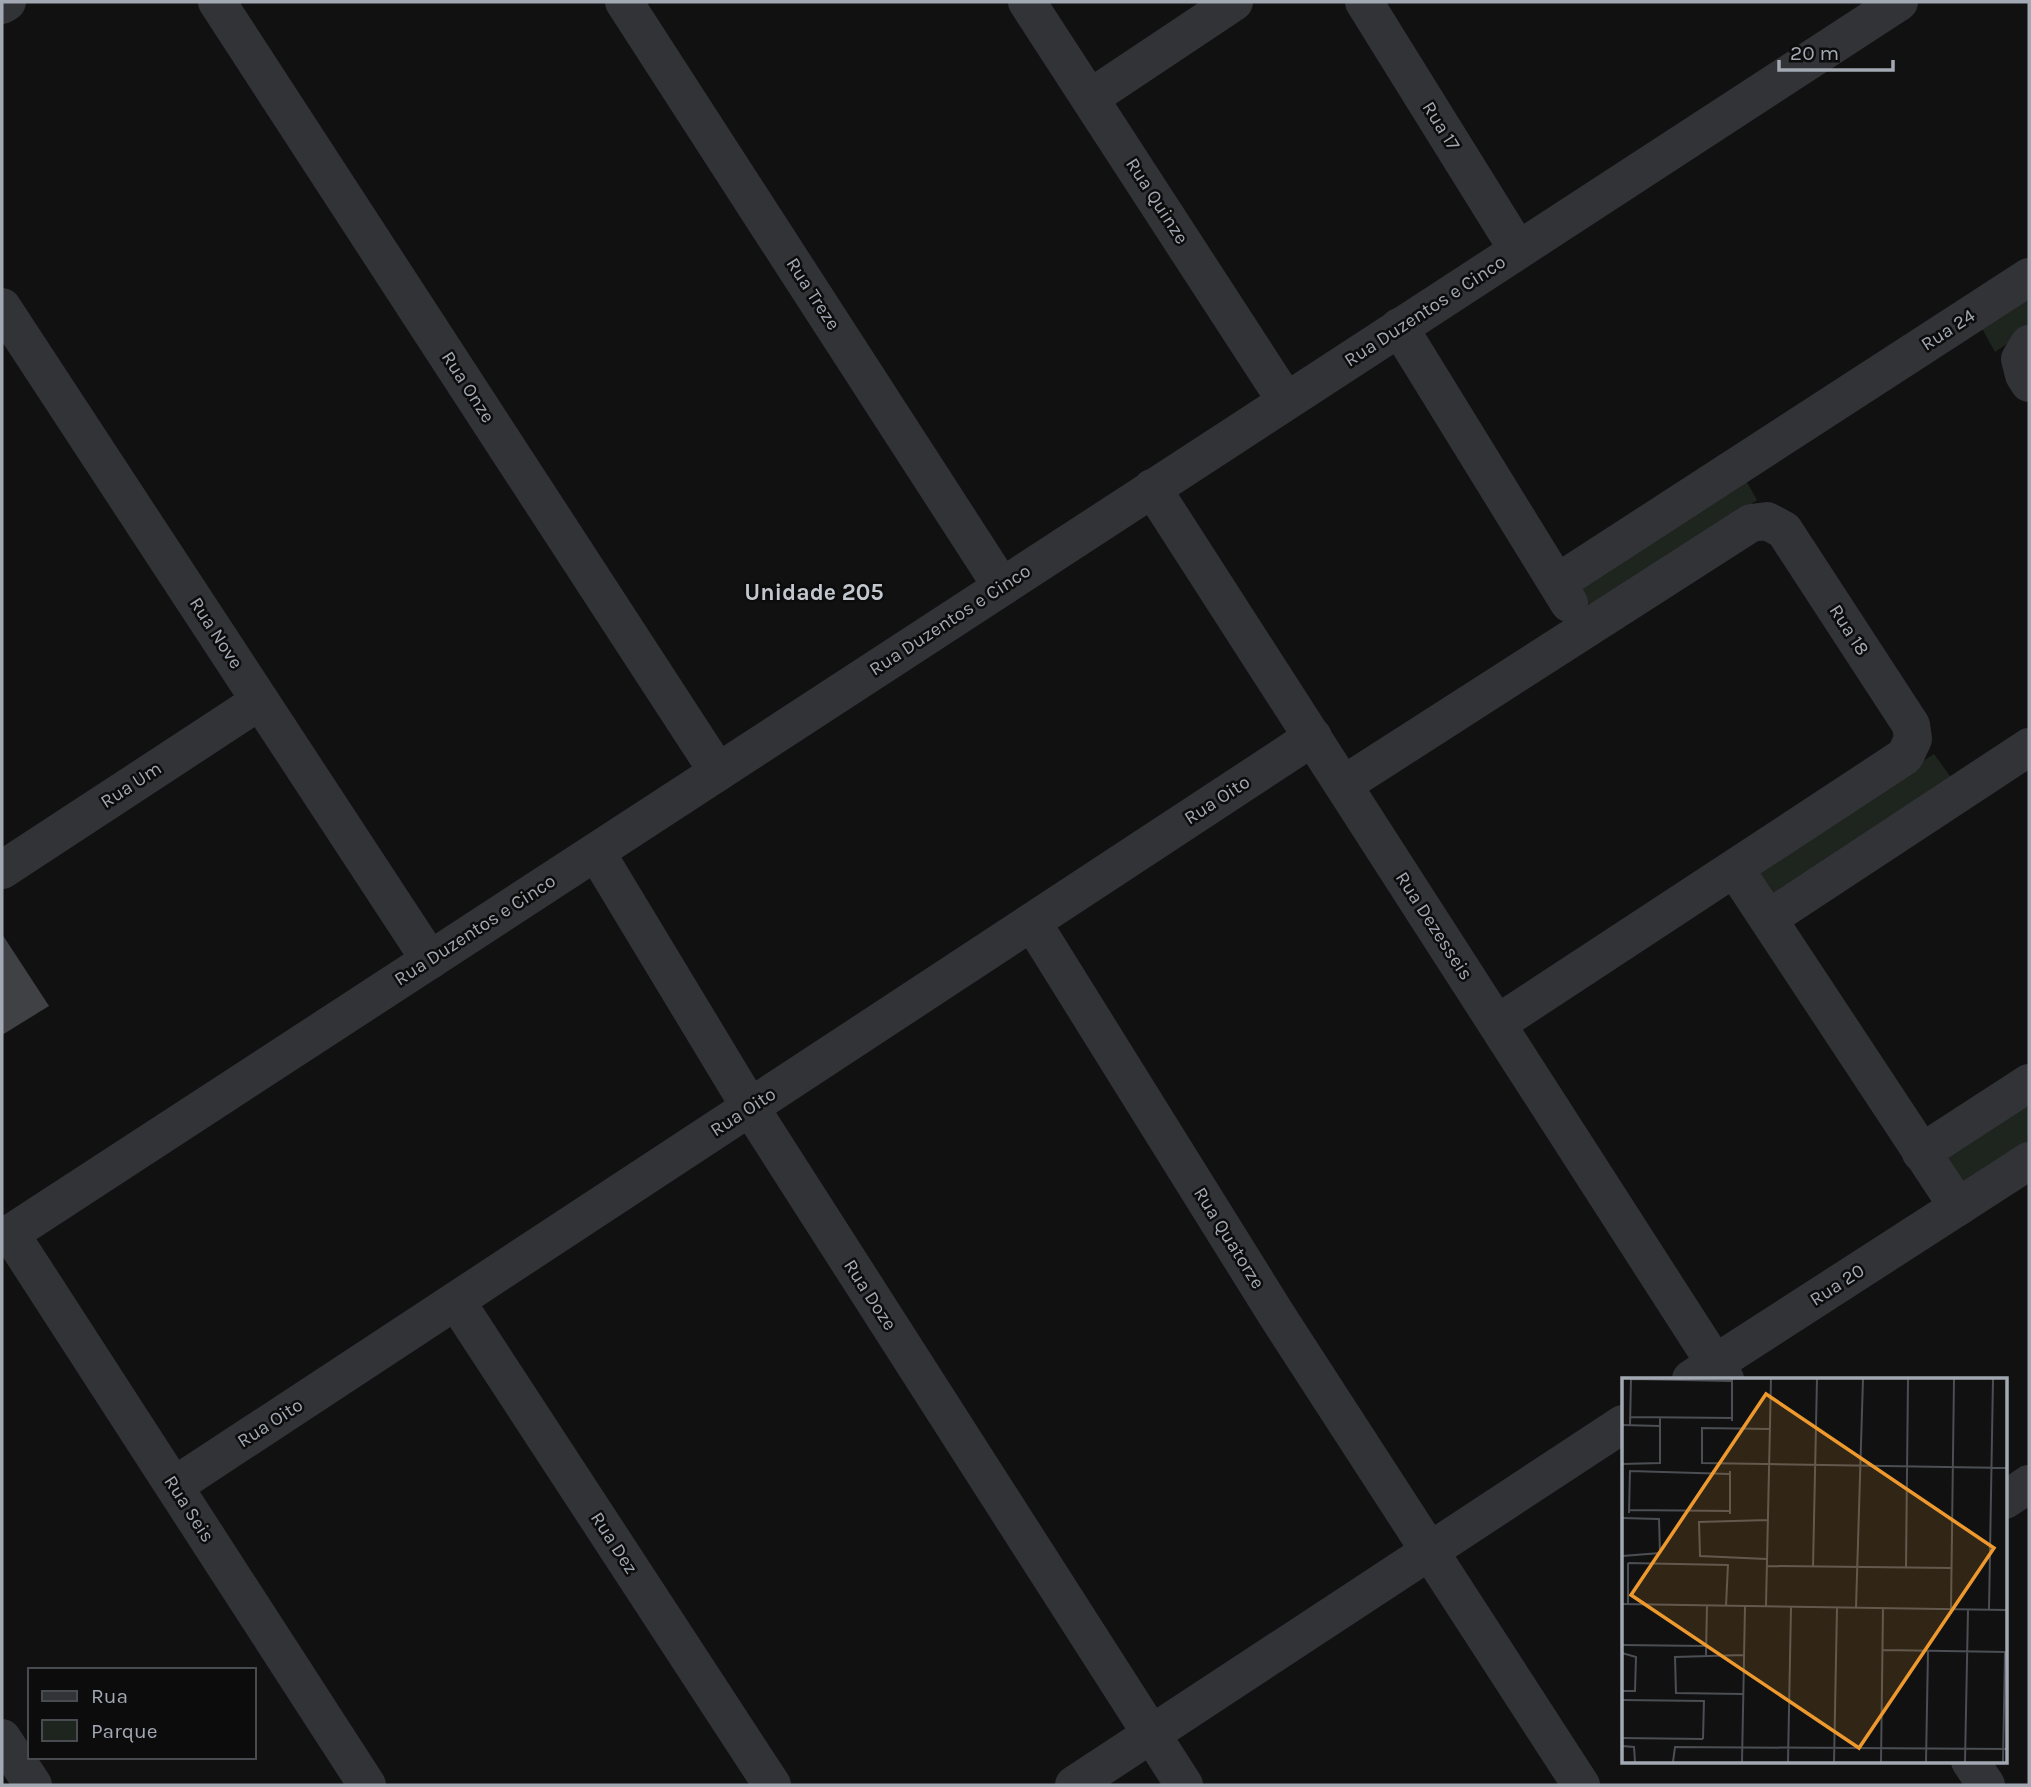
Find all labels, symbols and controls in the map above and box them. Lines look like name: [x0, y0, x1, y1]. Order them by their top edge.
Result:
scale bar: [1779, 28, 1893, 72]
text: 20 m: [1790, 41, 1839, 65]
street label: Rua 17: [1418, 98, 1464, 154]
street label: Rua Quinze: [1121, 154, 1193, 248]
street label: Rua Duzentos e Cinco: [1340, 251, 1510, 371]
street label: Rua Treze: [782, 254, 844, 334]
street label: Rua 24: [1917, 304, 1979, 355]
street label: Rua Onze: [437, 347, 499, 427]
street label: Rua Duzentos e Cinco: [865, 560, 1035, 680]
district label: Unidade 205: [744, 579, 884, 606]
street label: Rua Nove: [185, 593, 247, 673]
street label: Rua 18: [1825, 600, 1873, 660]
street label: Rua Um: [96, 757, 166, 813]
street label: Rua Oito: [1180, 771, 1254, 829]
street label: Rua Dezesseis: [1391, 868, 1477, 984]
street label: Rua Duzentos e Cinco: [390, 870, 560, 990]
street label: Rua Oito: [706, 1083, 780, 1141]
street label: Rua Quatorze: [1189, 1183, 1269, 1293]
street label: Rua Doze: [839, 1256, 901, 1334]
street label: Rua 20: [1806, 1259, 1868, 1311]
inset map: [1622, 1378, 2007, 1762]
street label: Rua Oito: [233, 1394, 307, 1452]
street label: Rua Seis: [159, 1472, 219, 1546]
street label: Rua Dez: [586, 1508, 642, 1578]
legend: [28, 1668, 256, 1759]
text: Rua: [91, 1684, 128, 1708]
text: Parque: [91, 1719, 158, 1743]

